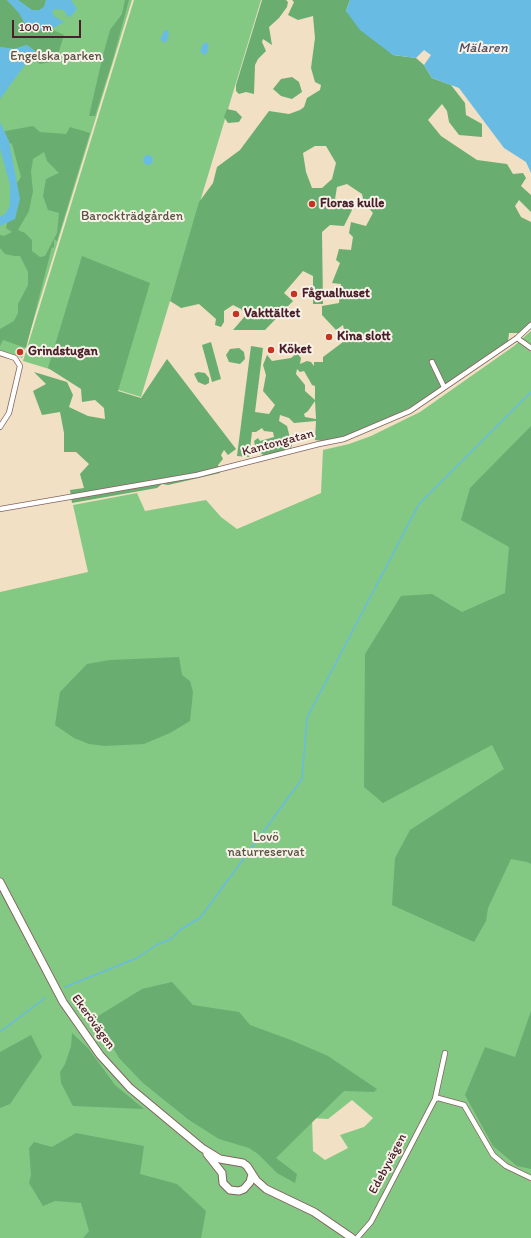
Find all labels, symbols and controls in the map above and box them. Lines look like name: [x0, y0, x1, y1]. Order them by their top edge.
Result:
scale bar: [14, 12, 83, 38]
text: 100 m: [19, 20, 52, 34]
water label: Mälaren: [458, 40, 508, 56]
park label: Engelska parken: [10, 49, 102, 65]
place label: Floras kulle: [320, 196, 385, 212]
marker: Floras kulle: [307, 199, 317, 209]
park label: Barockträdgården: [81, 209, 183, 225]
place label: Fågualhuset: [302, 286, 370, 302]
marker: Fågualhuset: [289, 289, 299, 299]
place label: Vakttältet: [244, 306, 300, 322]
marker: Vakttältet: [231, 309, 241, 319]
place label: Kina slott: [337, 329, 391, 345]
marker: Kina slott: [324, 332, 334, 342]
place label: Köket: [279, 342, 312, 358]
place label: Grindstugan: [28, 344, 98, 360]
marker: Köket: [266, 345, 276, 355]
marker: Grindstugan: [15, 347, 25, 357]
street label: Kantongatan: [240, 426, 316, 460]
park label: Lovö naturreservat: [227, 830, 305, 861]
street label: Ekerövägen: [68, 991, 118, 1053]
street label: Edebyvägen: [366, 1131, 410, 1197]

